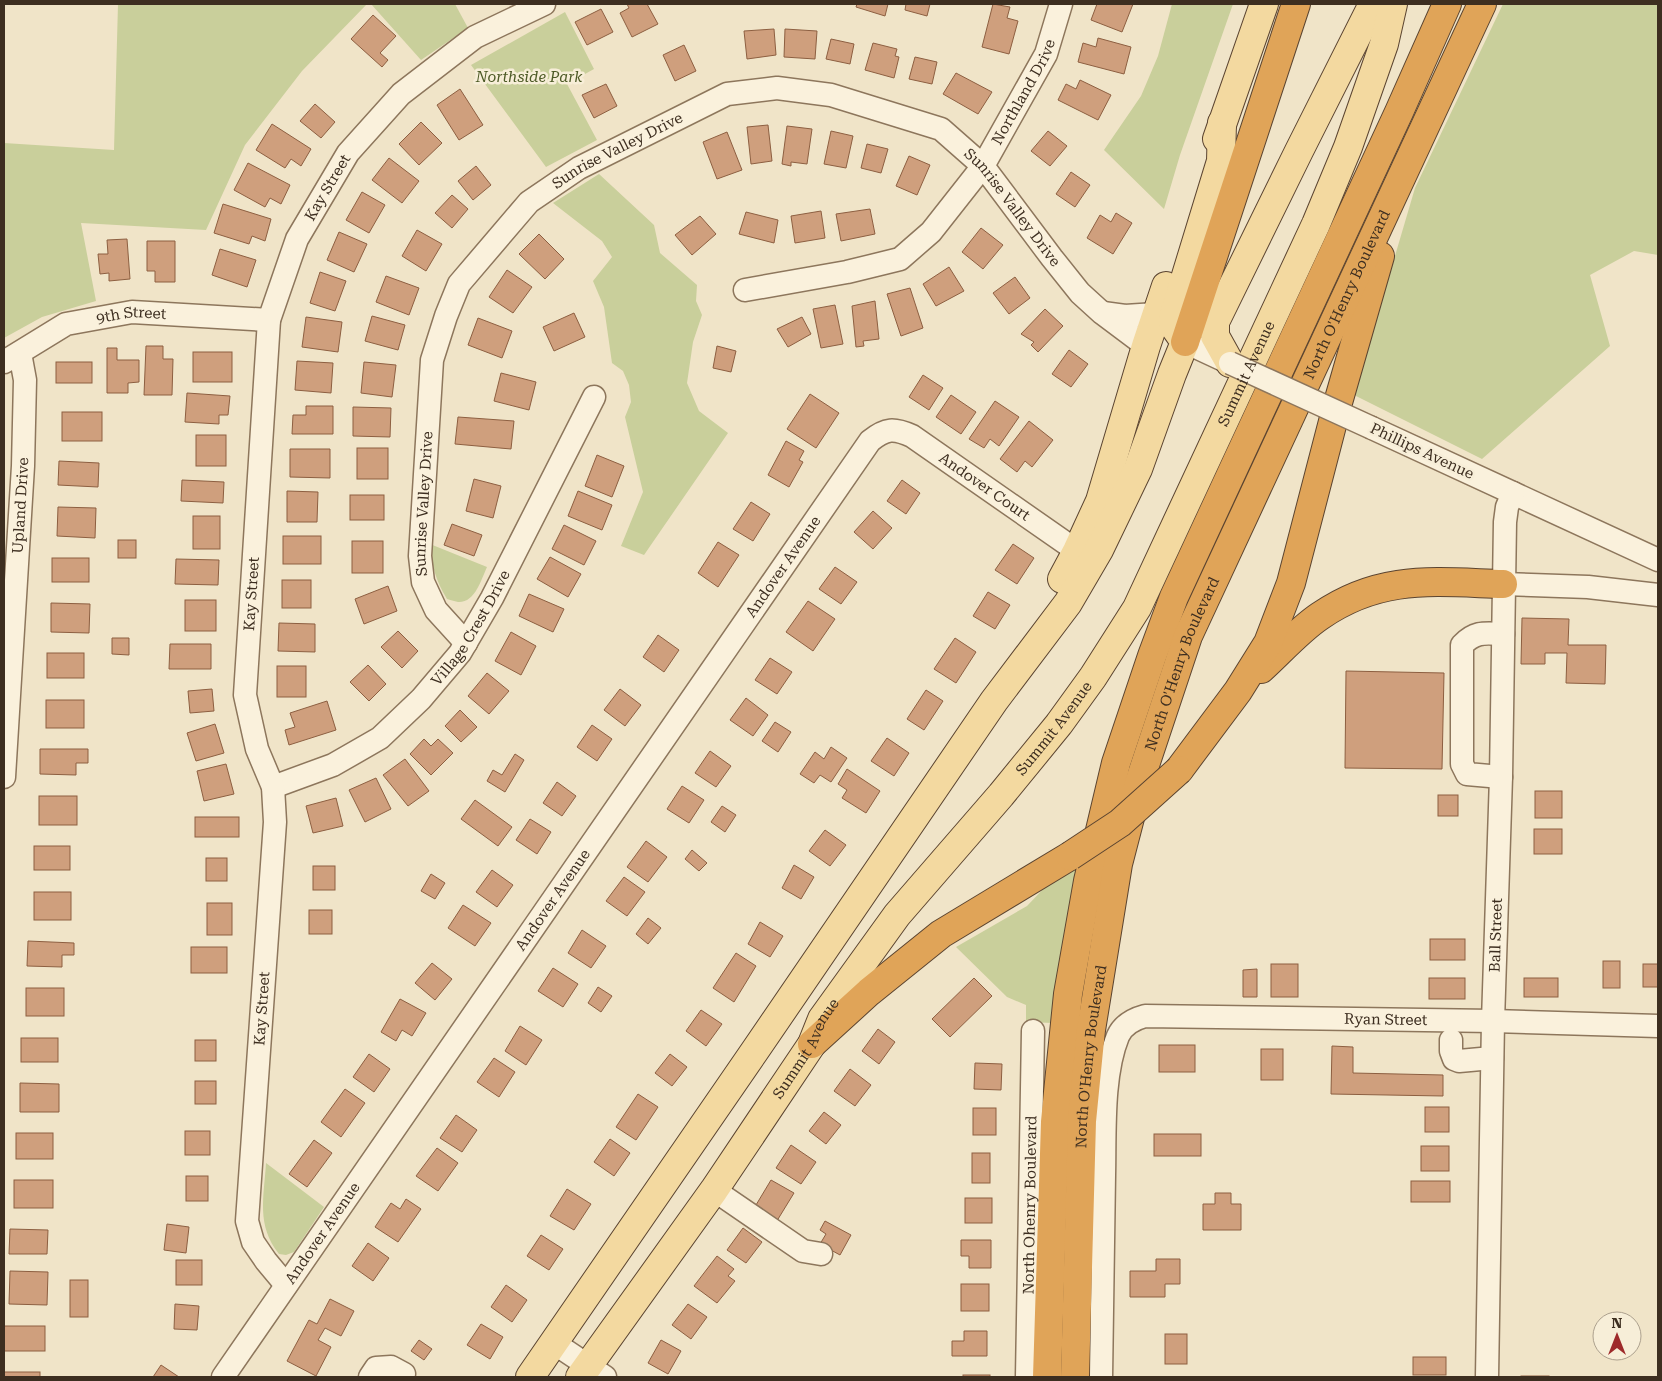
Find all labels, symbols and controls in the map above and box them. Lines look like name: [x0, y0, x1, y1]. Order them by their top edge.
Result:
street label: Northland Drive: [988, 37, 1059, 148]
park label: Northside Park: [475, 68, 583, 86]
street label: Sunrise Valley Drive: [549, 109, 686, 193]
street label: Sunrise Valley Drive: [960, 145, 1064, 270]
street label: Kay Street: [301, 151, 354, 224]
street label: North O'Henry Boulevard: [1300, 207, 1394, 382]
street label: 9th Street: [95, 303, 167, 327]
street label: Summit Avenue: [1214, 318, 1279, 429]
street label: Phillips Avenue: [1367, 419, 1477, 483]
street label: Sunrise Valley Drive: [411, 431, 437, 577]
street label: Andover Court: [936, 449, 1034, 525]
street label: Upland Drive: [9, 457, 32, 554]
street label: Andover Avenue: [742, 513, 824, 621]
street label: Kay Street: [240, 556, 263, 632]
street label: Village Crest Drive: [427, 567, 514, 689]
street label: North O'Henry Boulevard: [1141, 574, 1223, 753]
street label: Summit Avenue: [1012, 678, 1096, 779]
street label: Andover Avenue: [512, 846, 594, 954]
street label: Ball Street: [1486, 897, 1506, 973]
street label: North O'Henry Boulevard: [1072, 963, 1111, 1149]
street label: Kay Street: [250, 971, 274, 1046]
street label: Summit Avenue: [769, 995, 843, 1102]
street label: Ryan Street: [1344, 1010, 1428, 1029]
street label: North Ohenry Boulevard: [1019, 1115, 1041, 1295]
street label: Andover Avenue: [281, 1179, 364, 1287]
north arrow: [1592, 1311, 1642, 1361]
text: N: [1612, 1315, 1623, 1331]

